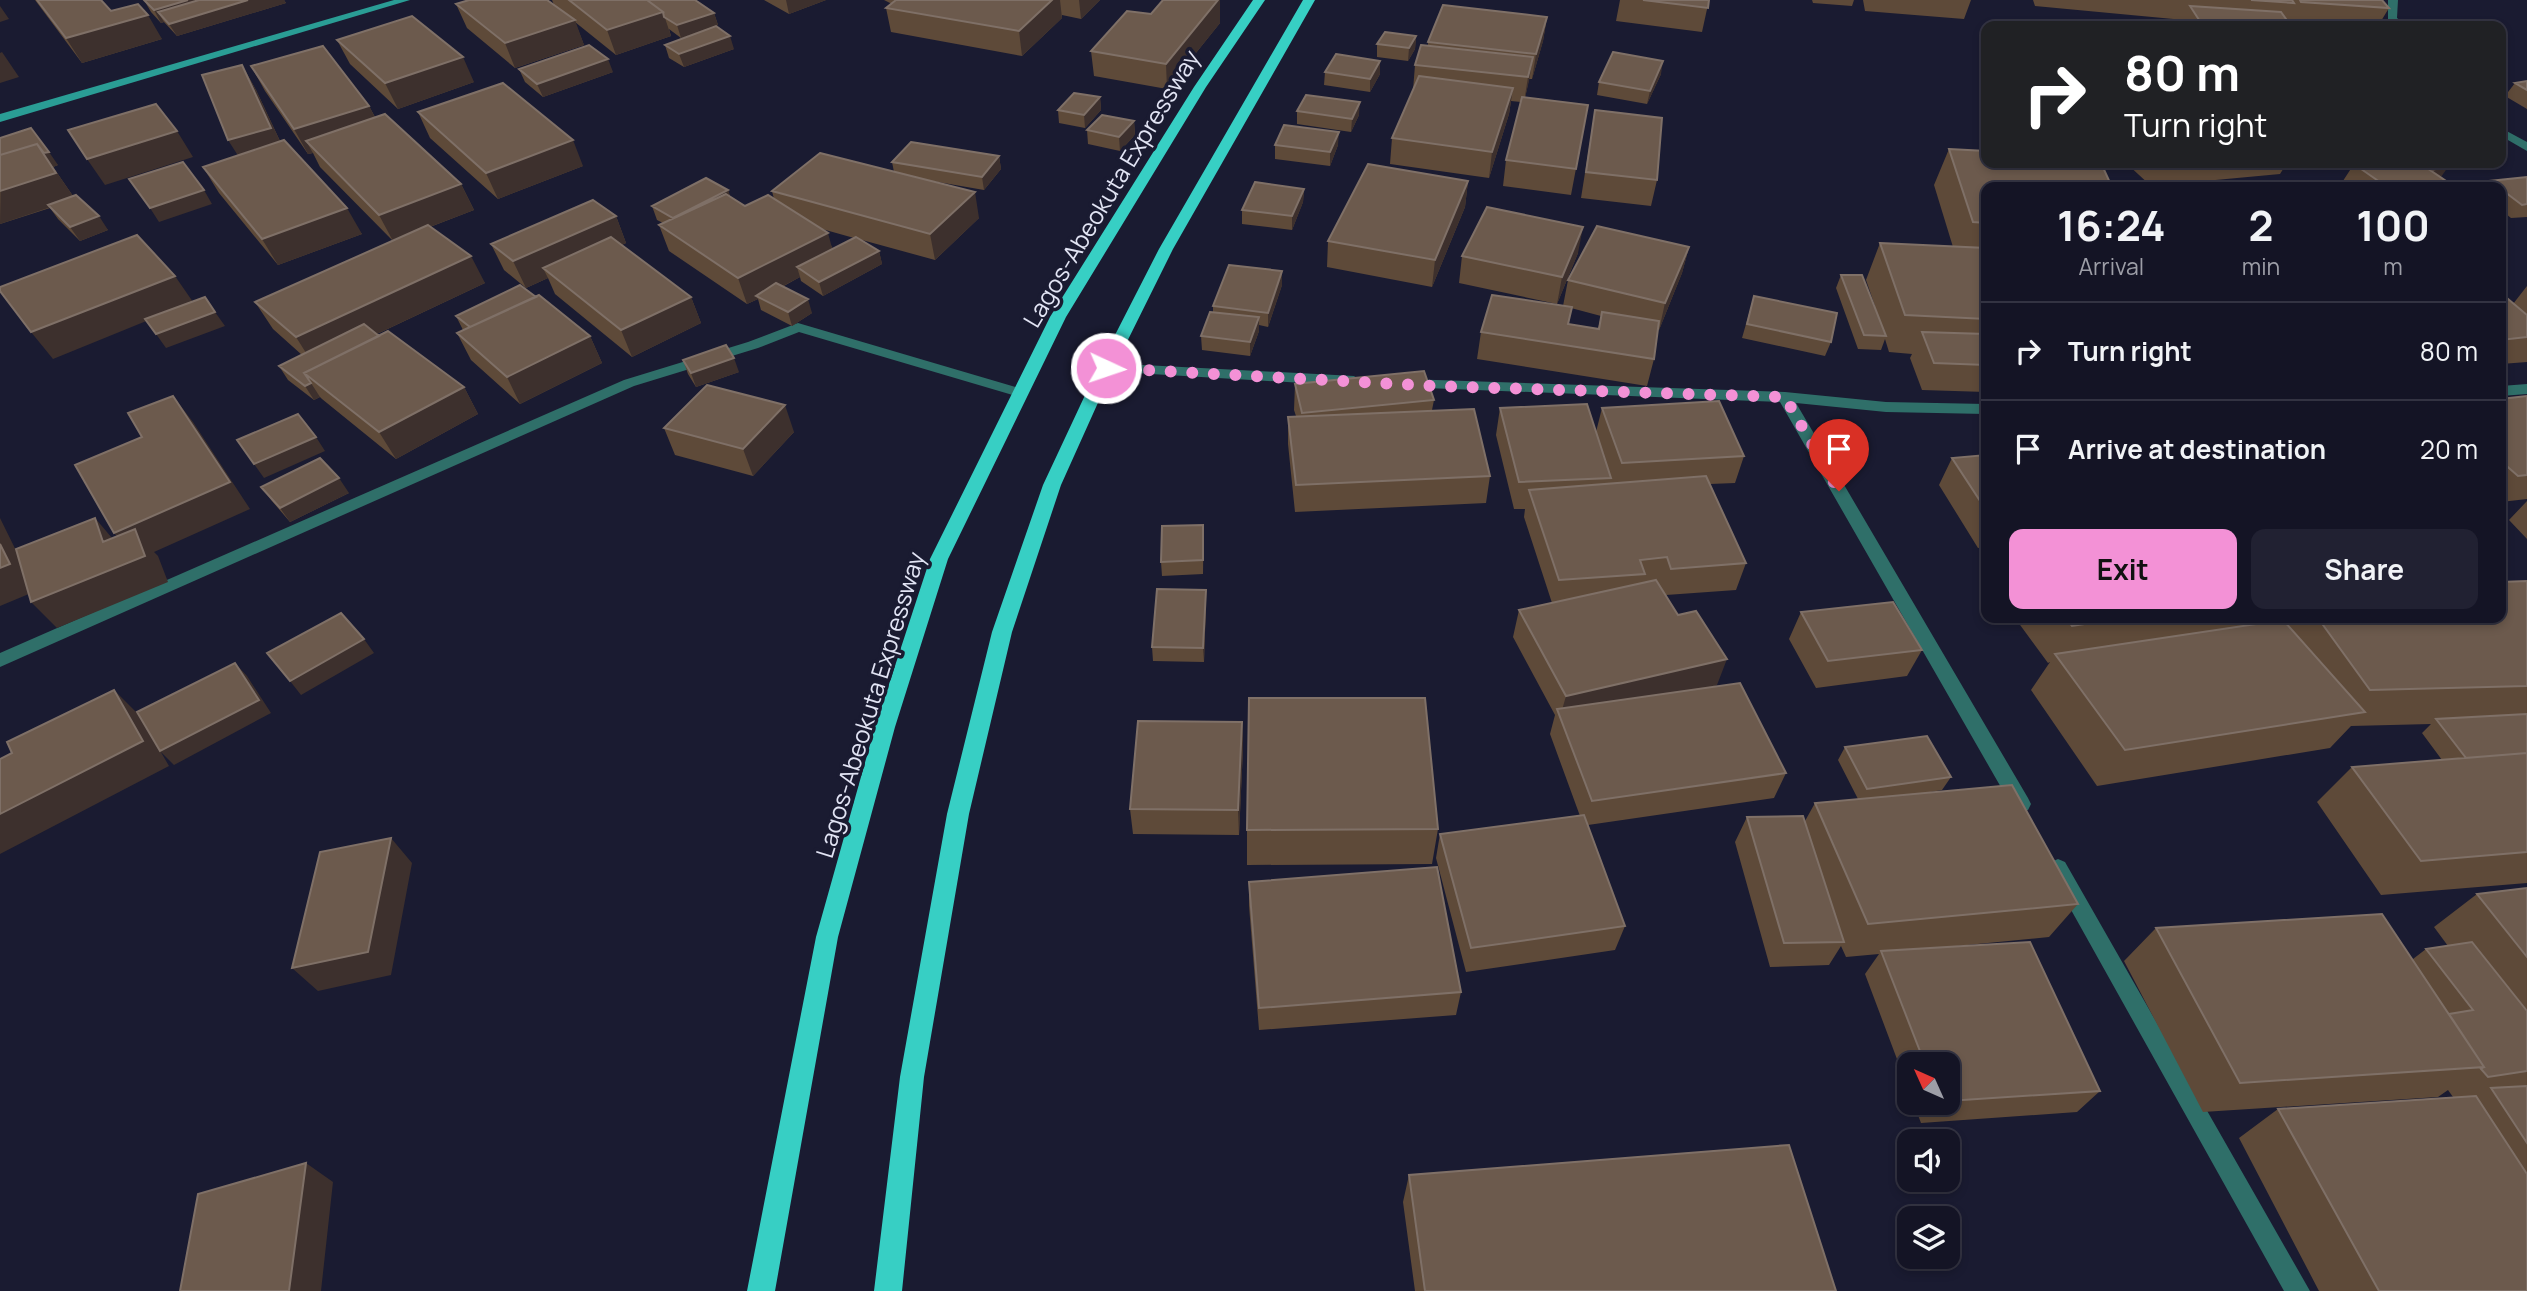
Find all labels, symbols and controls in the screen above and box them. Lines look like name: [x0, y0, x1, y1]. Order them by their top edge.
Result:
text: 80 m: [2124, 39, 2240, 106]
street label: Lagos-Abeokuta Expressway: [1015, 43, 1207, 333]
icon: right: [2009, 49, 2100, 140]
text: Turn right: [2124, 103, 2267, 147]
text: 16:24: [2057, 196, 2166, 254]
text: 2: [2248, 196, 2273, 254]
text: 100: [2356, 196, 2430, 254]
text: Arrival: [2079, 250, 2144, 282]
text: min: [2242, 250, 2280, 282]
text: m: [2383, 250, 2403, 282]
position arrow: [1069, 331, 1143, 405]
icon: right: [2009, 332, 2047, 370]
text: Turn right: [2068, 333, 2192, 369]
text: 80 m: [2420, 333, 2478, 369]
pin: [1809, 419, 1869, 491]
icon: arrive: [1820, 430, 1858, 468]
icon: arrive: [2009, 430, 2047, 468]
text: Arrive at destination: [2068, 431, 2326, 467]
text: 20 m: [2420, 431, 2478, 467]
button: Exit: [2009, 529, 2237, 609]
button: Share: [2251, 529, 2478, 609]
street label: Lagos-Abeokuta Expressway: [807, 547, 932, 862]
north arrow: [1897, 1052, 1960, 1115]
map controls: [1897, 1052, 1960, 1269]
button: sound: [1897, 1129, 1960, 1192]
button: layers: [1897, 1206, 1960, 1269]

